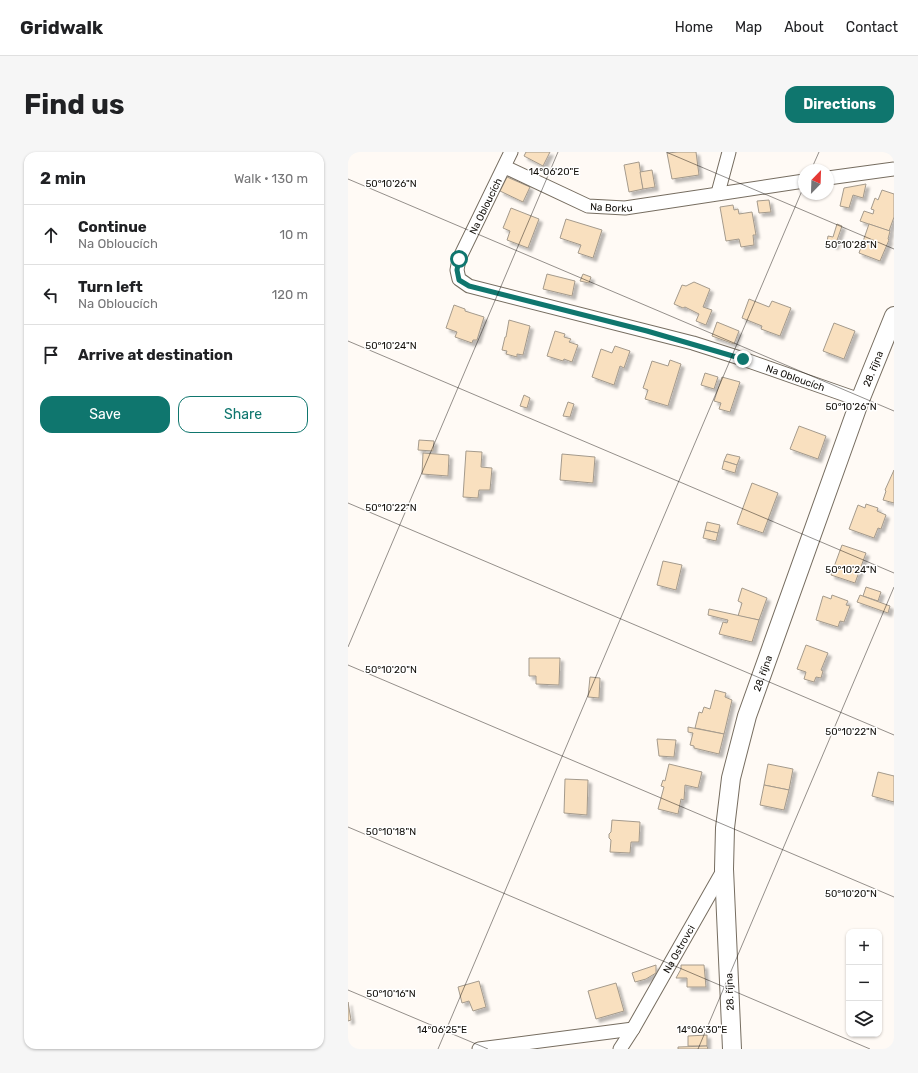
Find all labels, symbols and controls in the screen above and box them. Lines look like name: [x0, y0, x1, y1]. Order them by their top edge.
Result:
text: Gridwalk: [20, 16, 103, 39]
text: Home: [675, 19, 713, 36]
text: Map: [735, 19, 762, 36]
text: About: [784, 19, 824, 36]
text: Contact: [846, 19, 898, 36]
button: Directions: [785, 86, 894, 123]
text: Find us: [24, 88, 124, 121]
north arrow: [798, 164, 834, 200]
text: 14°06'20"E: [529, 166, 579, 178]
text: 2 min: [40, 168, 86, 188]
text: Walk · 130 m: [234, 171, 308, 186]
street label: Na Obloucích: [467, 176, 505, 237]
text: 50°10'26"N: [365, 178, 417, 190]
street label: Na Borku: [590, 201, 633, 215]
text: Continue: [78, 218, 147, 236]
icon: ahead: [40, 224, 62, 246]
text: 10 m: [279, 227, 308, 242]
text: Na Obloucích: [78, 236, 158, 251]
text: 50°10'28"N: [825, 239, 877, 251]
route start: [450, 250, 468, 268]
text: Turn left: [78, 278, 143, 296]
icon: left: [40, 284, 62, 306]
text: 120 m: [272, 287, 308, 302]
text: Na Obloucích: [78, 296, 158, 311]
text: 50°10'24"N: [365, 340, 417, 352]
icon: arrive: [40, 344, 62, 366]
text: Arrive at destination: [78, 346, 233, 364]
street label: 28. října: [861, 349, 886, 389]
route end: [734, 350, 752, 368]
street label: Na Obloucích: [764, 363, 826, 394]
button: Save: [40, 396, 170, 433]
button: Share: [178, 396, 308, 433]
text: 50°10'26"N: [825, 401, 877, 413]
text: 50°10'22"N: [365, 502, 417, 514]
text: 50°10'24"N: [825, 564, 877, 576]
street label: 28. října: [751, 654, 775, 693]
text: 50°10'20"N: [365, 664, 417, 676]
text: 50°10'22"N: [825, 726, 877, 738]
text: 50°10'18"N: [366, 826, 416, 838]
text: 50°10'20"N: [825, 888, 877, 900]
street label: Na Ostrovci: [661, 923, 698, 976]
map controls: [846, 929, 882, 1037]
button: +: [846, 929, 882, 965]
button: −: [846, 965, 882, 1001]
street label: 28. října: [723, 973, 737, 1011]
text: 50°10'16"N: [366, 988, 416, 1000]
button: layers: [846, 1001, 882, 1037]
text: 14°06'25"E: [417, 1024, 467, 1036]
text: 14°06'30"E: [677, 1024, 727, 1036]

